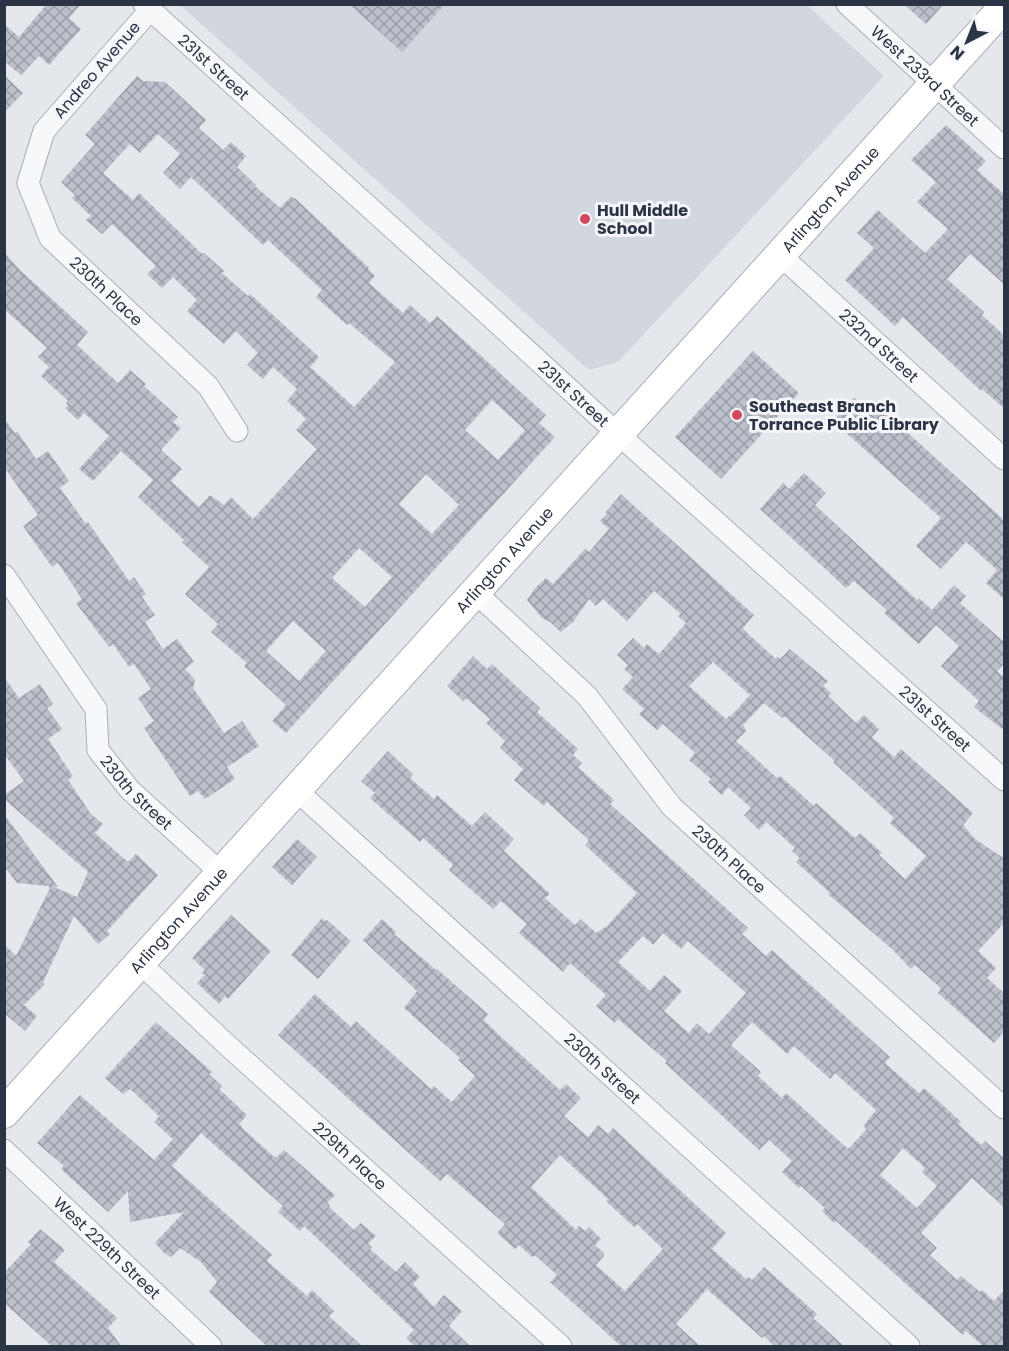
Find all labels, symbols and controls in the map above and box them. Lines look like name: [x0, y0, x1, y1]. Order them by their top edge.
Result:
north arrow: [937, 12, 997, 72]
street label: Andreo Avenue: [48, 16, 146, 124]
street label: West 233rd Street: [866, 20, 985, 132]
street label: 231st Street: [173, 29, 255, 105]
text: N: [945, 40, 969, 65]
street label: Arlington Avenue: [776, 141, 885, 257]
place label: Hull Middle School: [597, 199, 688, 240]
marker: Hull Middle School: [578, 212, 592, 226]
street label: 230th Place: [65, 251, 148, 331]
street label: 232nd Street: [834, 303, 924, 388]
street label: 231st Street: [533, 355, 615, 432]
place label: Southeast Branch Torrance Public Library: [749, 395, 940, 436]
marker: Southeast Branch Torrance Public Library: [730, 408, 744, 422]
street label: Arlington Avenue: [450, 501, 559, 618]
street label: 231st Street: [894, 680, 976, 757]
street label: 230th Street: [95, 750, 178, 835]
street label: 230th Place: [687, 819, 771, 899]
street label: Arlington Avenue: [124, 862, 233, 978]
street label: 230th Street: [559, 1027, 646, 1109]
street label: 229th Place: [308, 1116, 392, 1195]
street label: West 229th Street: [48, 1191, 166, 1304]

